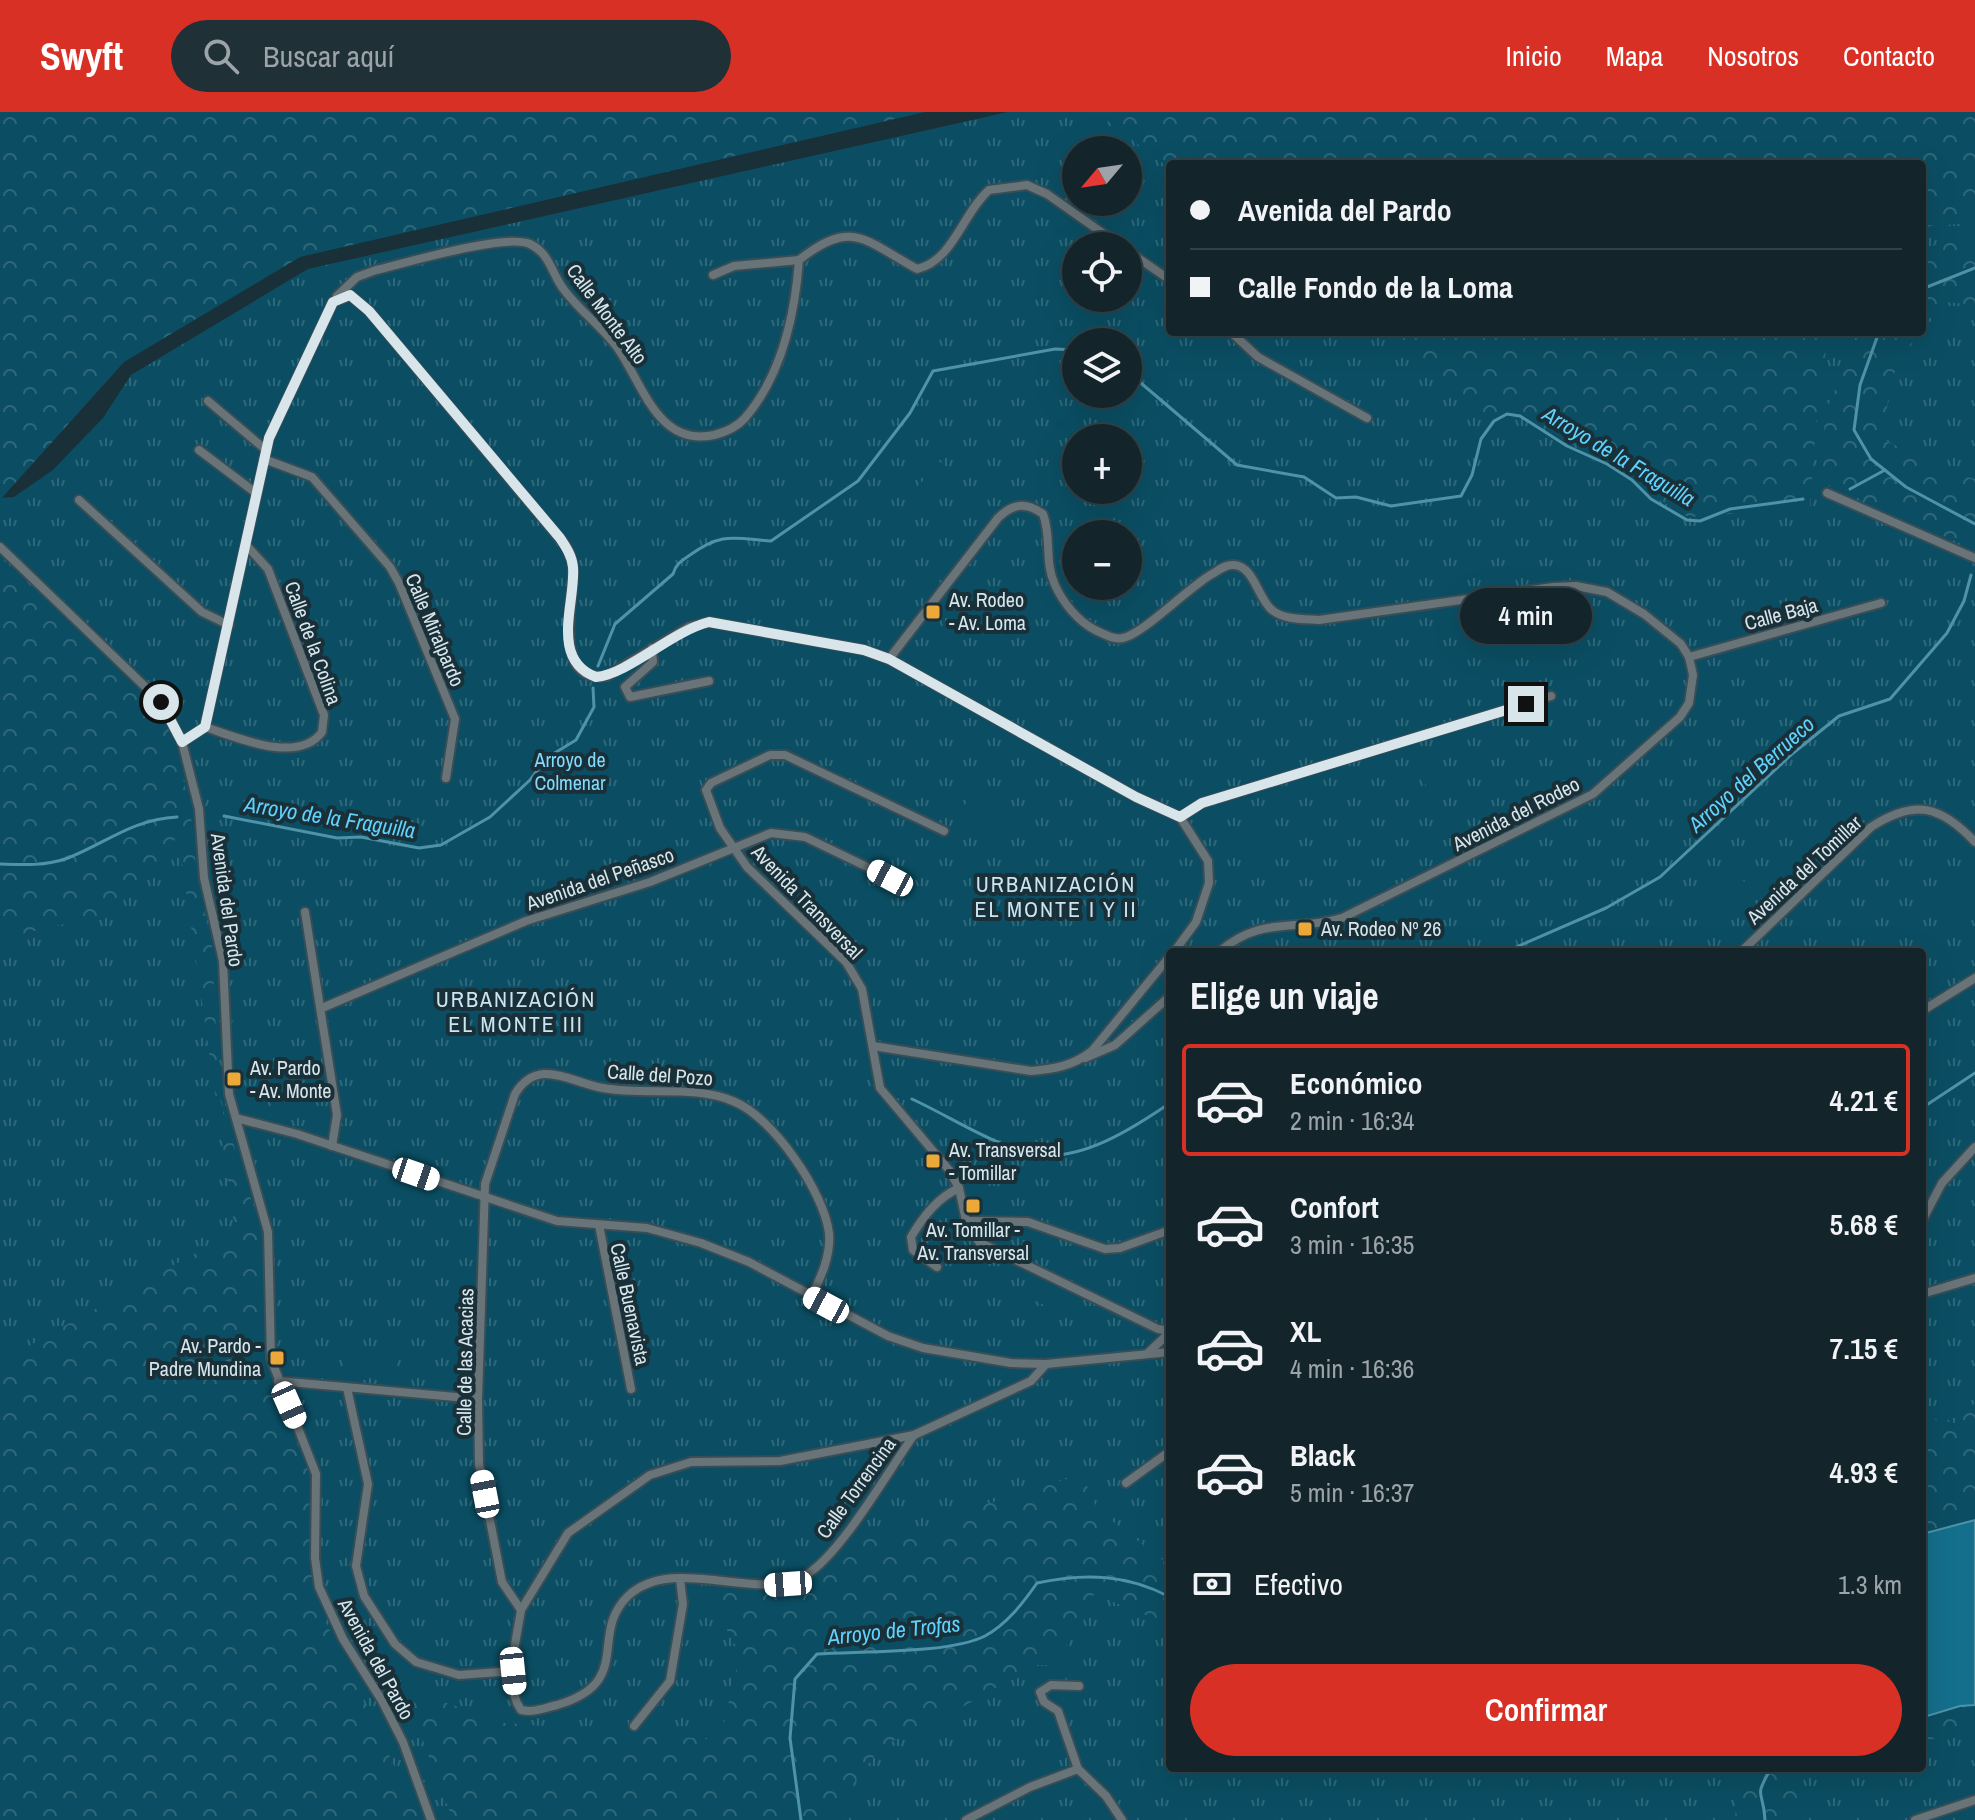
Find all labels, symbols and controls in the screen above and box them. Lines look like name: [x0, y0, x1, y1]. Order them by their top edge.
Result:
search box: [171, 20, 731, 92]
text: Swyft: [40, 31, 123, 82]
icon: search: [199, 34, 243, 78]
text: Buscar aquí: [263, 36, 394, 76]
text: Inicio: [1506, 37, 1562, 75]
text: Mapa: [1606, 37, 1663, 75]
text: Nosotros: [1707, 37, 1799, 75]
text: Contacto: [1843, 37, 1935, 75]
north arrow: [1062, 136, 1142, 216]
map controls: [1062, 136, 1142, 600]
text: Avenida del Pardo: [1238, 190, 1452, 230]
button: locate: [1062, 232, 1142, 312]
street label: Calle Monte Alto: [561, 258, 654, 370]
text: Calle Fondo de la Loma: [1238, 267, 1513, 307]
button: layers: [1062, 328, 1142, 408]
water label: Arroyo de la Fraguilla: [1536, 398, 1701, 513]
button: +: [1062, 424, 1142, 504]
button: −: [1062, 520, 1142, 600]
street label: Calle Miralpardo: [400, 569, 471, 690]
street label: Calle de la Colina: [279, 577, 348, 708]
place label: Av. Rodeo - Av. Loma: [948, 586, 1026, 636]
callout: 4 min: [1460, 588, 1592, 644]
street label: Calle Baja: [1741, 591, 1820, 636]
text: 4 min: [1499, 598, 1553, 633]
marker: Av. Rodeo - Av. Loma: [924, 603, 942, 621]
route start: [143, 684, 179, 720]
route end: [1508, 686, 1544, 722]
water label: Arroyo del Berrueco: [1681, 709, 1821, 839]
park label: Arroyo de Colmenar: [533, 746, 606, 796]
street label: Avenida del Rodeo: [1447, 770, 1584, 858]
water label: Arroyo de la Fraguilla: [241, 789, 418, 845]
street label: Avenida del Tomillar: [1740, 809, 1867, 931]
street label: Avenida del Pardo: [205, 830, 250, 968]
street label: Avenida Transversal: [745, 838, 869, 965]
street label: Avenida del Peñasco: [521, 841, 677, 917]
car: [863, 856, 917, 900]
district label: URBANIZACIÓN EL MONTE I Y II: [974, 869, 1138, 924]
place label: Av. Rodeo Nº 26: [1320, 915, 1441, 942]
marker: Av. Rodeo Nº 26: [1296, 920, 1314, 938]
text: Elige un viaje: [1190, 972, 1379, 1020]
district label: URBANIZACIÓN EL MONTE III: [436, 984, 596, 1039]
place label: Av. Pardo - Av. Monte: [249, 1054, 331, 1104]
street label: Calle del Pozo: [606, 1057, 714, 1092]
text: Económico: [1290, 1063, 1423, 1103]
icon: car: [1194, 1064, 1266, 1136]
marker: Av. Pardo - Av. Monte: [225, 1070, 243, 1088]
text: 4.21 €: [1830, 1080, 1898, 1120]
text: 2 min · 16:34: [1290, 1103, 1414, 1138]
place label: Av. Transversal - Tomillar: [948, 1136, 1061, 1186]
marker: Av. Transversal - Tomillar: [924, 1152, 942, 1170]
car: [389, 1155, 443, 1193]
text: Confort: [1290, 1187, 1379, 1227]
icon: car: [1194, 1188, 1266, 1260]
marker: Av. Tomillar - Av. Transversal: [964, 1197, 982, 1215]
text: 5.68 €: [1830, 1204, 1898, 1244]
place label: Av. Tomillar - Av. Transversal: [916, 1216, 1029, 1266]
text: 3 min · 16:35: [1290, 1227, 1414, 1262]
street label: Calle Buenavista: [604, 1240, 657, 1367]
car: [799, 1283, 853, 1327]
street label: Calle de las Acacias: [450, 1288, 479, 1436]
text: XL: [1290, 1311, 1321, 1351]
icon: car: [1194, 1312, 1266, 1384]
text: 7.15 €: [1830, 1328, 1898, 1368]
place label: Av. Pardo - Padre Mundina: [149, 1332, 262, 1382]
marker: Av. Pardo - Padre Mundina: [268, 1349, 286, 1367]
text: 4 min · 16:36: [1290, 1351, 1414, 1386]
car: [268, 1378, 310, 1432]
street label: Calle Torrencina: [810, 1432, 902, 1544]
text: Black: [1290, 1435, 1356, 1475]
icon: car: [1194, 1436, 1266, 1508]
text: 4.93 €: [1830, 1452, 1898, 1492]
car: [469, 1468, 501, 1520]
text: 5 min · 16:37: [1290, 1475, 1414, 1510]
icon: cash: [1190, 1562, 1234, 1606]
text: Efectivo: [1254, 1564, 1343, 1604]
text: 1.3 km: [1838, 1567, 1902, 1602]
car: [763, 1570, 813, 1598]
street label: Avenida del Pardo: [332, 1592, 421, 1724]
water label: Arroyo de Trofas: [825, 1608, 962, 1652]
car: [499, 1646, 527, 1696]
button: Confirmar: [1190, 1664, 1902, 1756]

